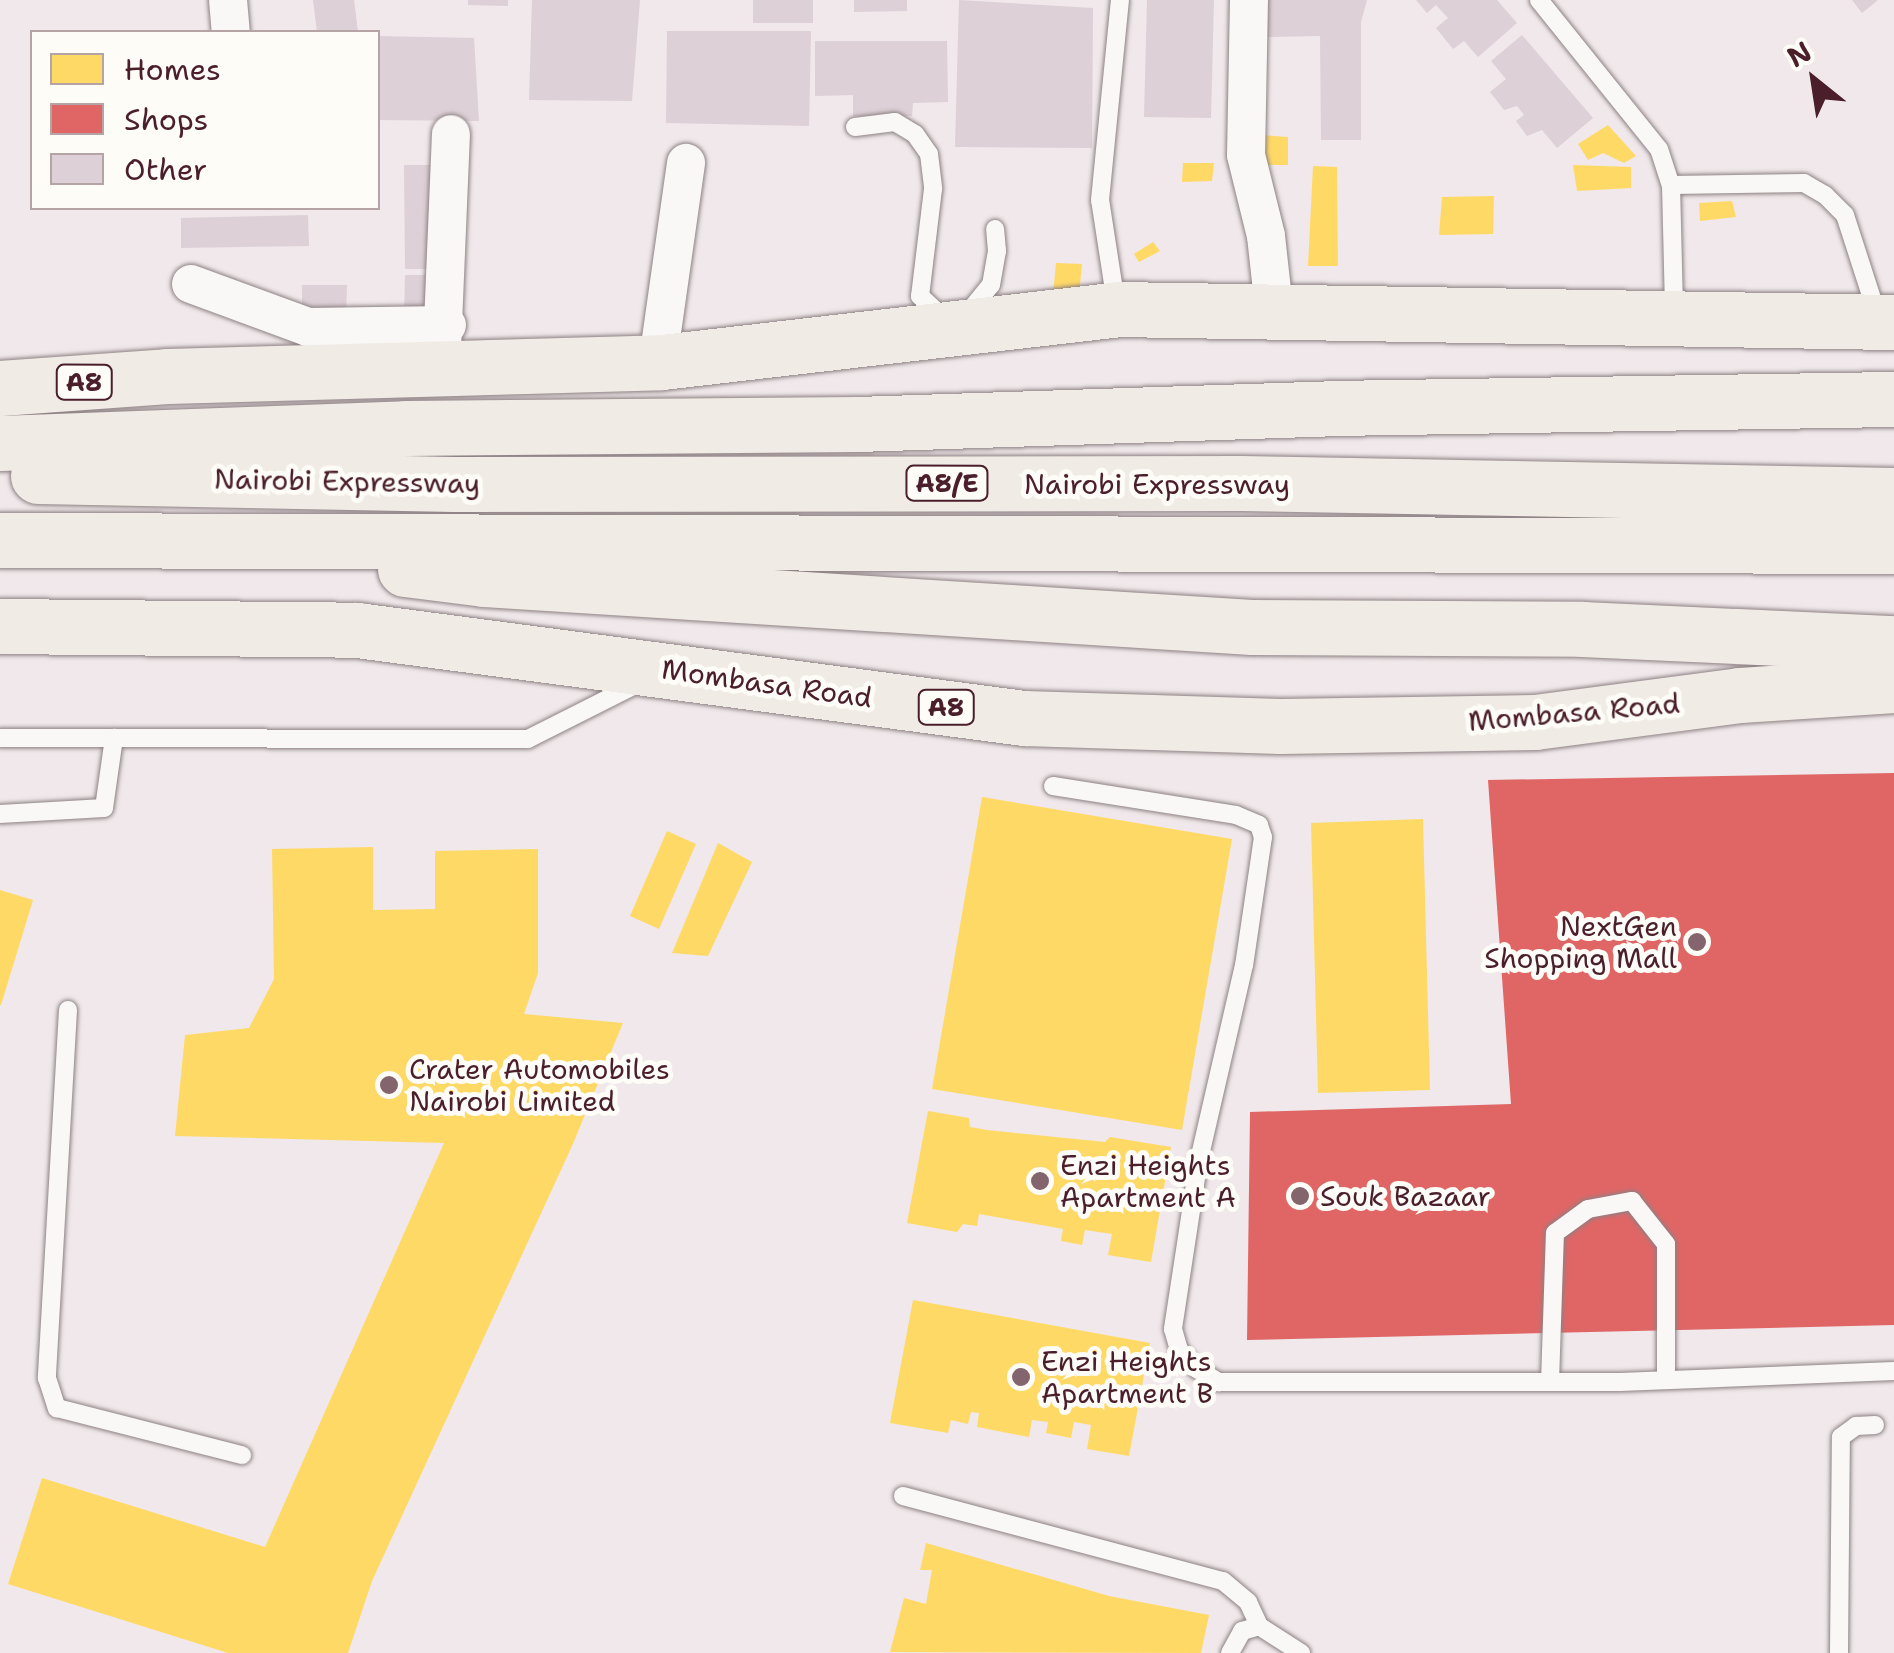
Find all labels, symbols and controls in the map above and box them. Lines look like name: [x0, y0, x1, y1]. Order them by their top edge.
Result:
legend: [30, 30, 380, 210]
north arrow: [1764, 30, 1864, 130]
text: N: [1780, 32, 1818, 76]
text: Homes: [124, 49, 221, 90]
text: Shops: [124, 99, 208, 140]
text: Other: [124, 149, 207, 190]
road number: A8: [54, 362, 114, 402]
street label: Nairobi Expressway: [214, 462, 480, 500]
road number: A8/E: [904, 463, 990, 503]
street label: Nairobi Expressway: [1024, 467, 1290, 501]
street label: Mombasa Road: [660, 652, 874, 714]
street label: Mombasa Road: [1467, 686, 1681, 738]
road number: A8: [916, 687, 976, 727]
place label: NextGen Shopping Mall: [1484, 909, 1677, 975]
marker: NextGen Shopping Mall: [1686, 931, 1708, 953]
place label: Crater Automobiles Nairobi Limited: [409, 1052, 670, 1118]
marker: Crater Automobiles Nairobi Limited: [378, 1074, 400, 1096]
place label: Enzi Heights Apartment A: [1060, 1148, 1236, 1214]
marker: Enzi Heights Apartment A: [1029, 1170, 1051, 1192]
place label: Souk Bazaar: [1320, 1179, 1491, 1213]
marker: Souk Bazaar: [1289, 1185, 1311, 1207]
place label: Enzi Heights Apartment B: [1041, 1344, 1213, 1410]
marker: Enzi Heights Apartment B: [1010, 1366, 1032, 1388]

